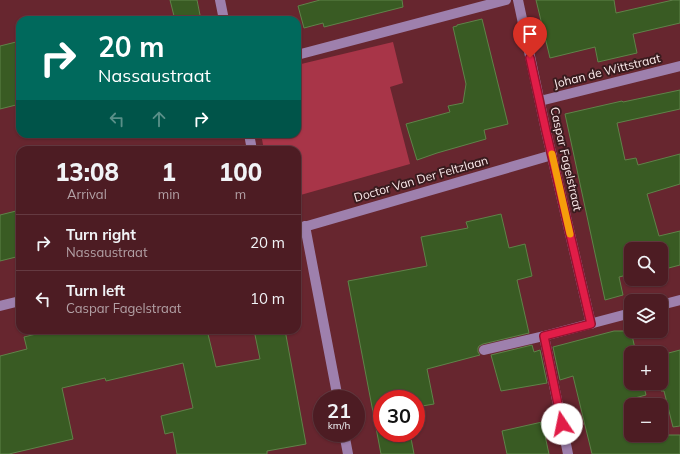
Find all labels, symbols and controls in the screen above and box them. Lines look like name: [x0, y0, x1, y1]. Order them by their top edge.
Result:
pin: [513, 17, 547, 58]
icon: arrive: [519, 23, 541, 45]
text: 20 m: [98, 29, 164, 64]
icon: right: [32, 32, 84, 84]
street label: Johan de Wittstraat: [552, 50, 662, 91]
text: Nassaustraat: [98, 64, 211, 87]
street label: Caspar Fagelstraat: [547, 105, 586, 212]
icon: left: [106, 108, 128, 130]
icon: ahead: [148, 108, 170, 130]
icon: right: [190, 108, 212, 130]
street label: Doctor Van Der Feltzlaan: [352, 152, 490, 205]
text: 13:08: [55, 157, 119, 187]
text: 1: [162, 157, 176, 187]
text: 100: [219, 157, 262, 187]
text: Arrival: [67, 186, 107, 202]
text: min: [158, 186, 180, 202]
text: m: [235, 186, 246, 202]
text: Turn right: [66, 225, 136, 244]
icon: right: [32, 232, 54, 254]
text: 20 m: [250, 233, 285, 252]
map controls: [624, 242, 668, 442]
button: search: [624, 242, 668, 286]
text: Nassaustraat: [66, 244, 147, 260]
text: Turn left: [66, 281, 125, 300]
icon: left: [32, 288, 54, 310]
text: 10 m: [250, 289, 285, 308]
button: layers: [624, 294, 668, 338]
text: Caspar Fagelstraat: [66, 300, 181, 316]
button: +: [624, 346, 668, 390]
speed limit sign: 30: [373, 390, 425, 442]
text: 21: [327, 398, 351, 423]
button: −: [624, 398, 668, 442]
position arrow: [541, 403, 583, 445]
text: km/h: [328, 419, 350, 432]

